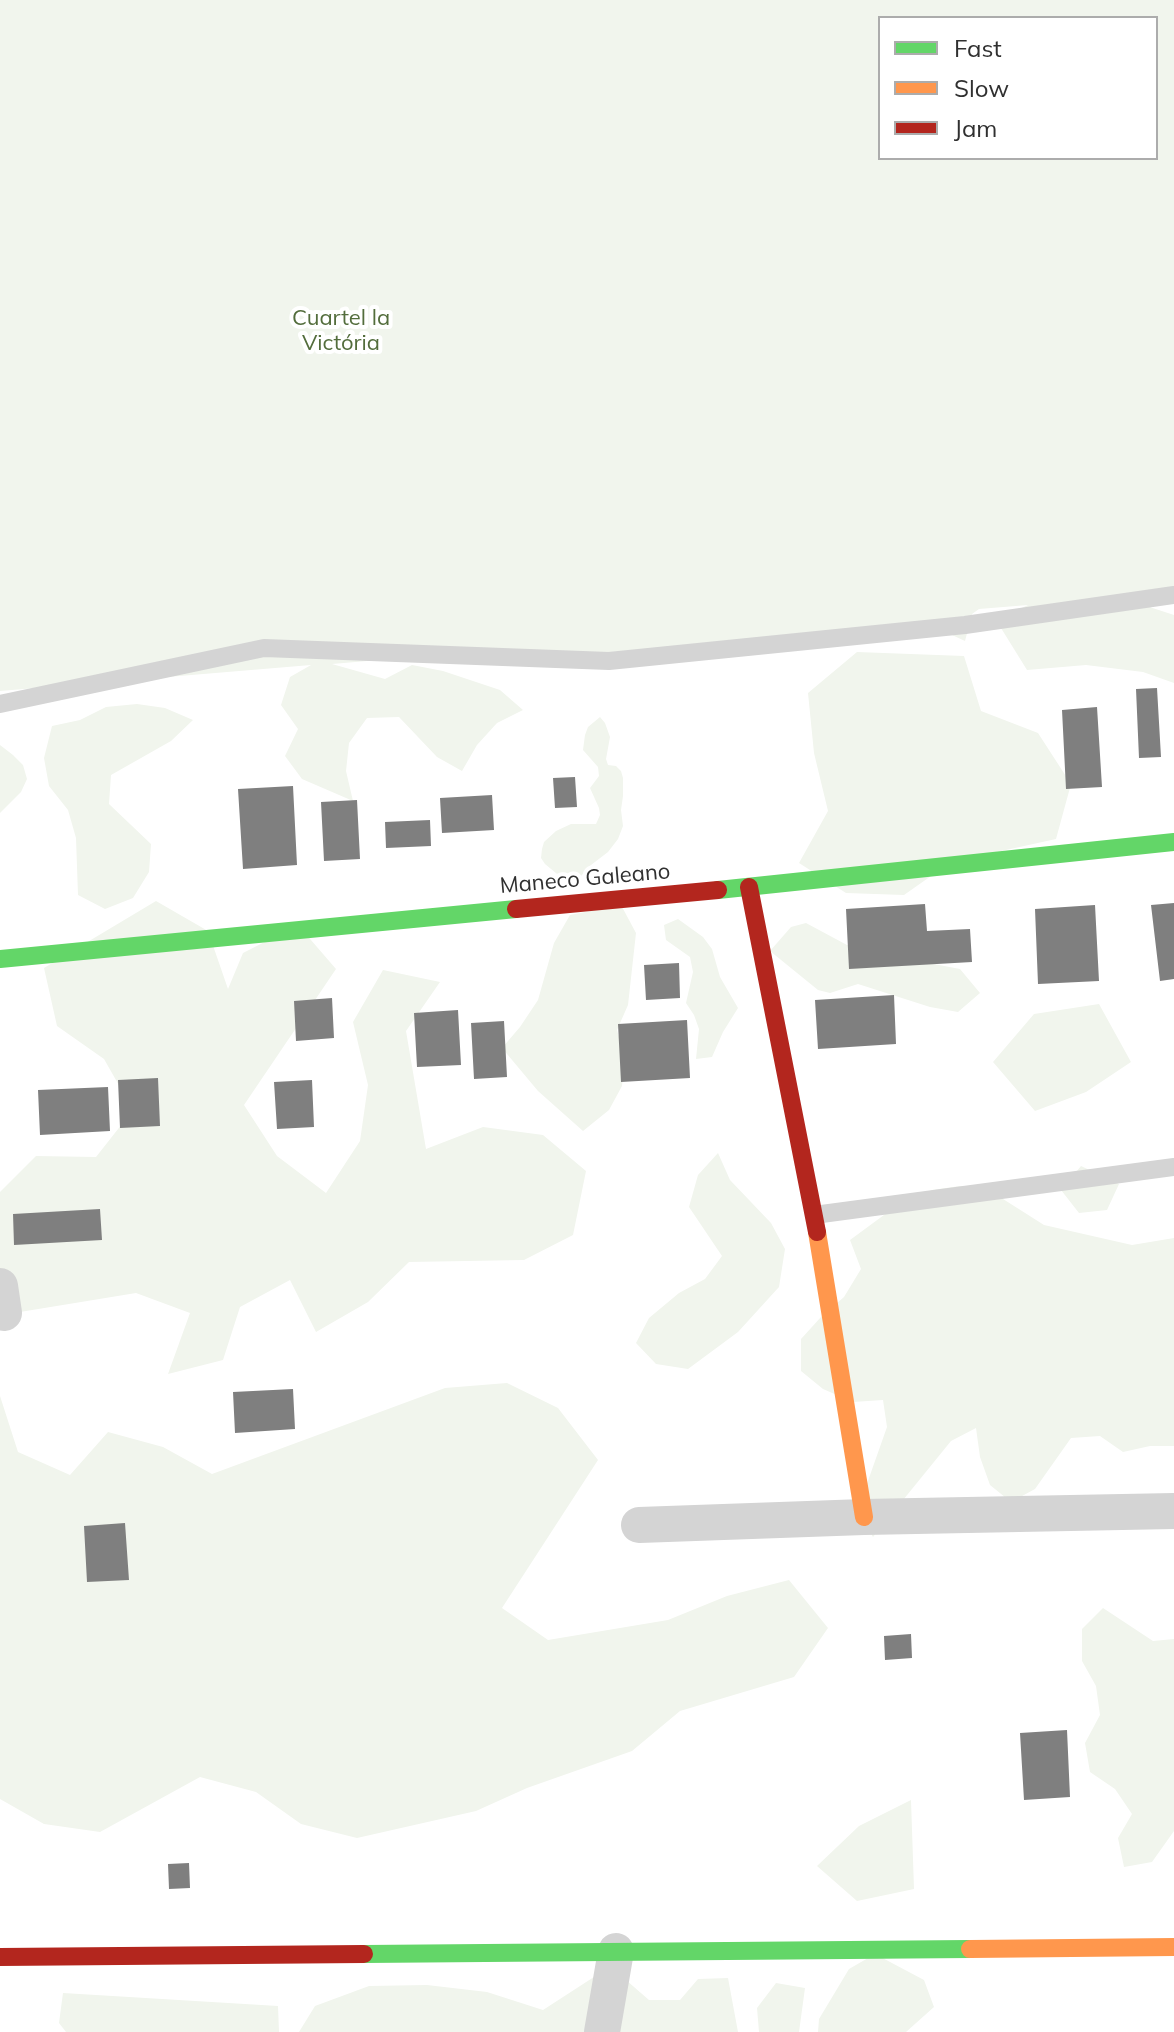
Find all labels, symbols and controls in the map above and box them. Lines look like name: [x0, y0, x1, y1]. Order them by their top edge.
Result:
legend: [878, 16, 1158, 160]
text: Fast: [954, 33, 1002, 63]
text: Slow: [954, 73, 1009, 103]
text: Jam: [954, 113, 997, 143]
park label: Cuartel la Victória: [292, 305, 390, 356]
street label: Maneco Galeano: [499, 858, 671, 900]

